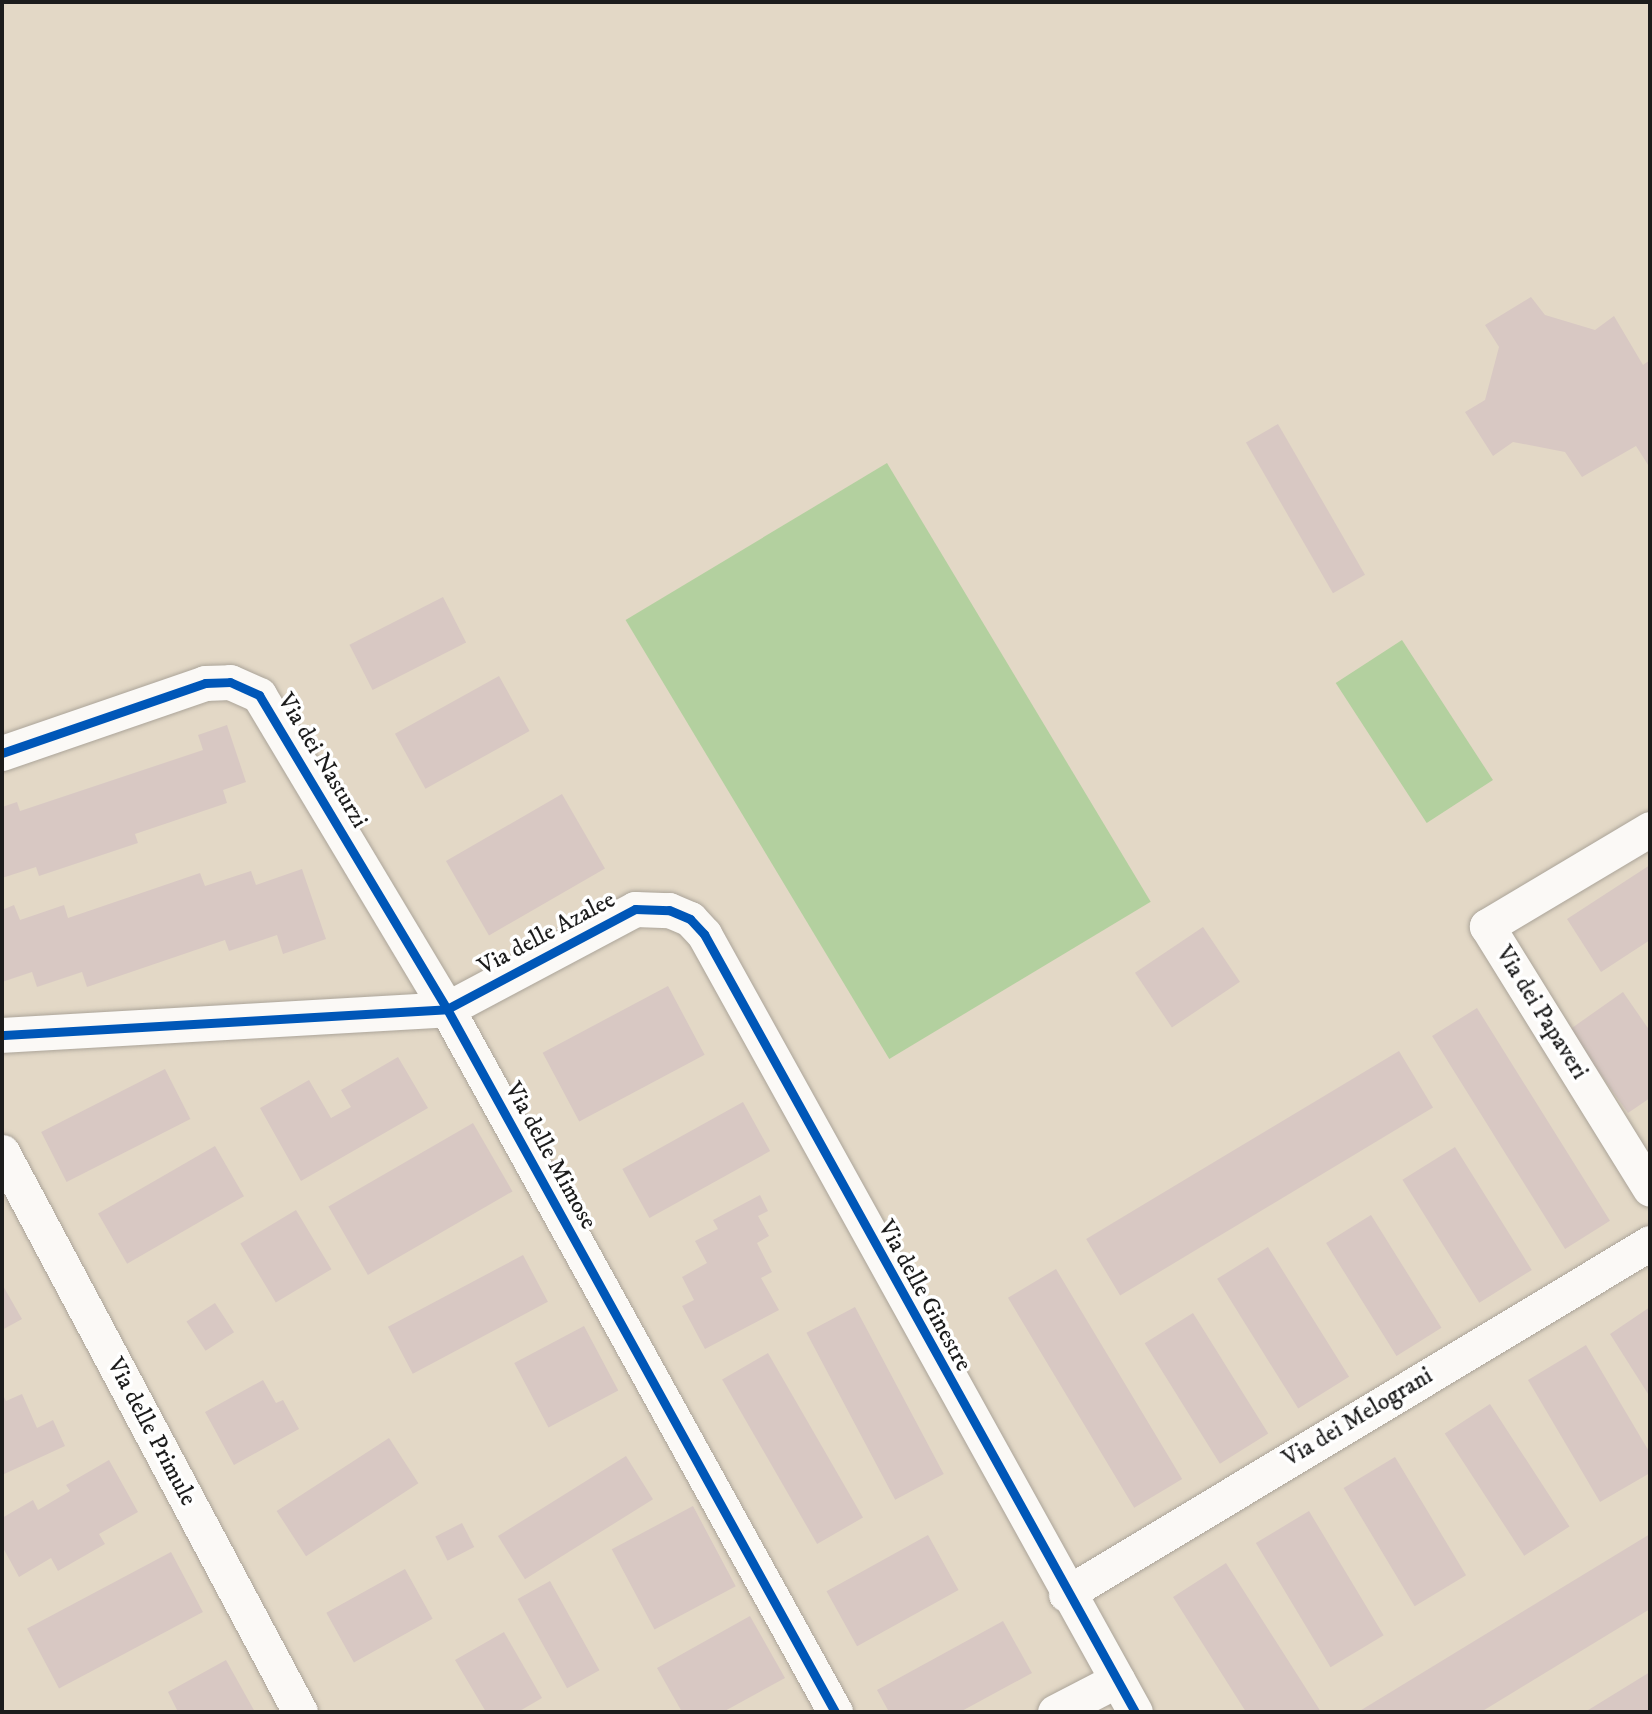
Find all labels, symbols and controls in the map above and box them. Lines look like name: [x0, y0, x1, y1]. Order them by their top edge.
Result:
street label: Via dei Nasturzi: [271, 688, 373, 834]
street label: Via delle Azalee: [474, 886, 620, 982]
street label: Via dei Papaveri: [1489, 941, 1593, 1085]
street label: Via delle Mimose: [498, 1077, 602, 1235]
street label: Via delle Ginestre: [871, 1216, 977, 1376]
street label: Via delle Primule: [100, 1353, 202, 1511]
street label: Via dei Melograni: [1278, 1362, 1438, 1474]

